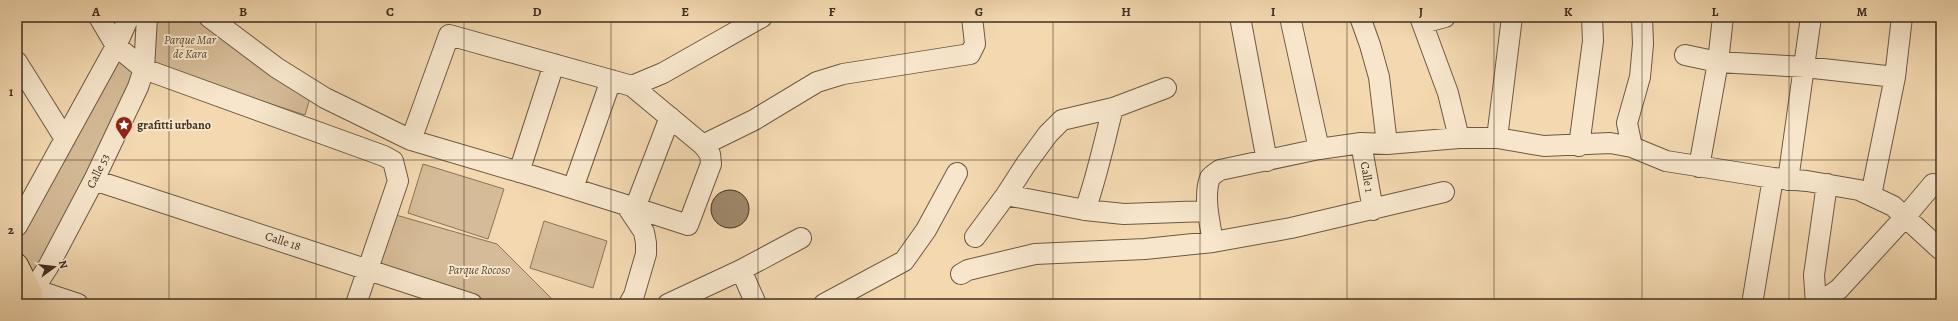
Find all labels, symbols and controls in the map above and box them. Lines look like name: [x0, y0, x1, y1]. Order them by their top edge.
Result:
text: A: [91, 3, 101, 20]
text: B: [239, 3, 247, 20]
text: C: [386, 3, 394, 20]
text: D: [532, 3, 542, 20]
text: E: [681, 3, 689, 20]
text: F: [829, 3, 836, 20]
text: G: [975, 3, 983, 20]
text: H: [1121, 3, 1131, 20]
text: I: [1271, 3, 1276, 20]
text: J: [1419, 3, 1423, 20]
text: K: [1564, 3, 1573, 20]
text: L: [1712, 3, 1719, 20]
text: M: [1857, 3, 1868, 20]
park label: Parque Mar de Kara: [164, 32, 217, 62]
text: 1: [9, 83, 14, 100]
place icon: grafitti urbano: [114, 115, 134, 140]
place label: grafitti urbano: [137, 117, 211, 133]
street label: Calle 53: [83, 151, 113, 191]
street label: Calle 1: [1356, 160, 1378, 194]
text: 2: [8, 221, 15, 238]
street label: Calle 18: [263, 228, 303, 254]
north arrow: [34, 247, 74, 287]
text: N: [55, 259, 71, 270]
park label: Parque Rocoso: [448, 262, 510, 278]

